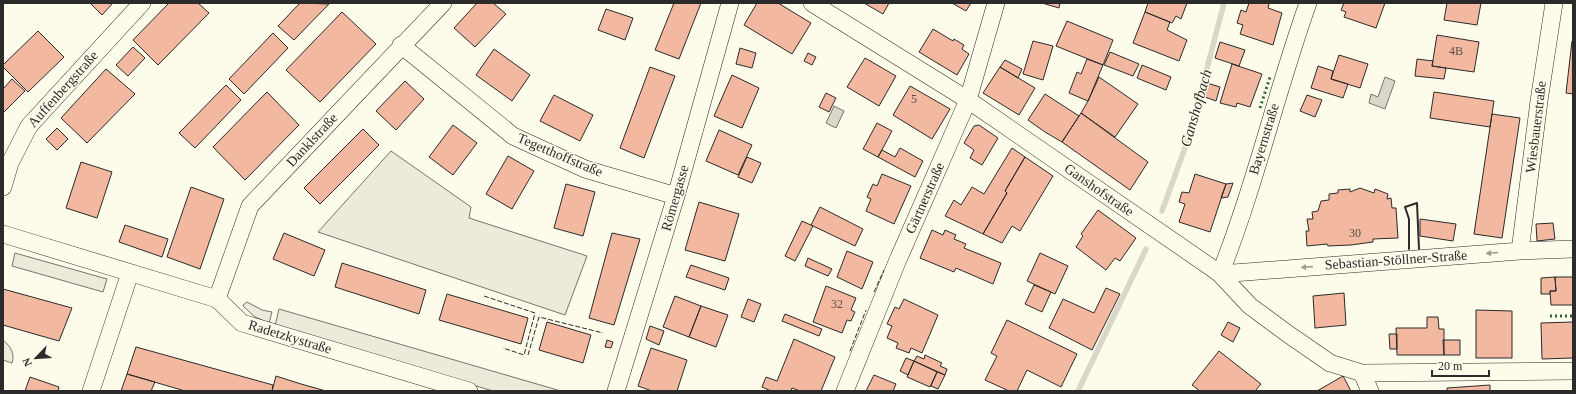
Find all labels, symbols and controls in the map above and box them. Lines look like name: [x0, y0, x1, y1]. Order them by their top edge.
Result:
house number: 4B: [1449, 44, 1463, 58]
street label: Auffenbergstraße: [25, 48, 101, 130]
water label: Ganshofbach: [1177, 67, 1215, 149]
street label: Wiesbauerstraße: [1523, 80, 1549, 174]
house number: 5: [911, 92, 917, 106]
street label: Bayernstraße: [1246, 101, 1282, 177]
street label: Danklstraße: [283, 110, 341, 170]
street label: Tegetthoffstraße: [515, 130, 605, 180]
street label: Gärtnerstraße: [903, 160, 947, 236]
street label: Ganshofstraße: [1062, 161, 1136, 219]
street label: Römergasse: [658, 163, 692, 233]
house number: 30: [1349, 226, 1361, 240]
street label: Sebastian-Stöllner-Straße: [1324, 248, 1468, 272]
one-way arrow: [1486, 250, 1498, 257]
one-way arrow: [1301, 264, 1313, 271]
house number: 32: [831, 297, 843, 311]
street label: Radetzkystraße: [247, 317, 333, 357]
north arrow: [16, 338, 56, 378]
scale bar: [1432, 352, 1489, 378]
text: N: [20, 356, 34, 368]
text: 20 m: [1438, 359, 1463, 373]

